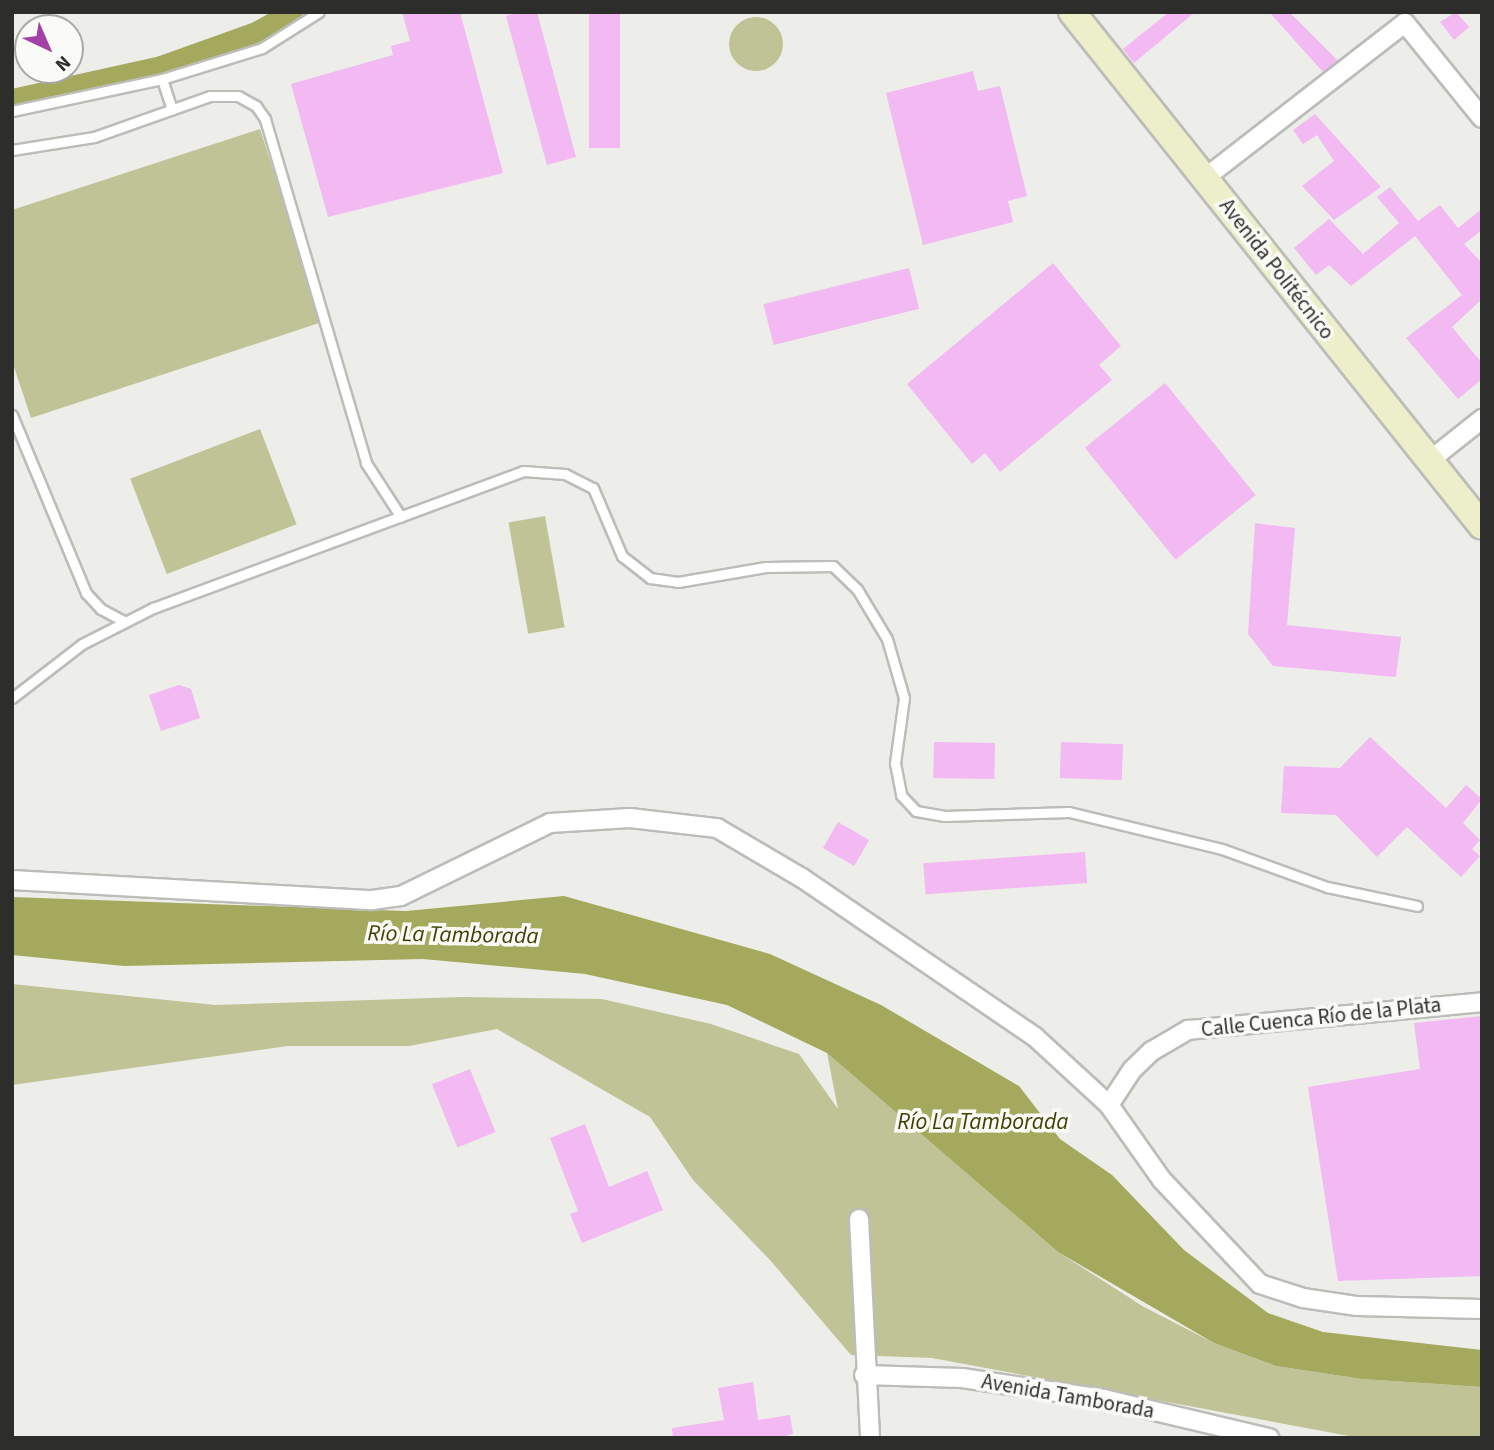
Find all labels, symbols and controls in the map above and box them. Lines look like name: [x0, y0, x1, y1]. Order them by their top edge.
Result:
north arrow: [14, 14, 84, 84]
text: N: [49, 49, 76, 77]
street label: Avenida Politécnico: [1214, 194, 1340, 344]
water label: Río La Tamborada: [367, 920, 539, 950]
street label: Calle Cuenca Río de la Plata: [1200, 992, 1442, 1042]
water label: Río La Tamborada: [897, 1108, 1069, 1136]
street label: Avenida Tamborada: [980, 1368, 1156, 1424]

